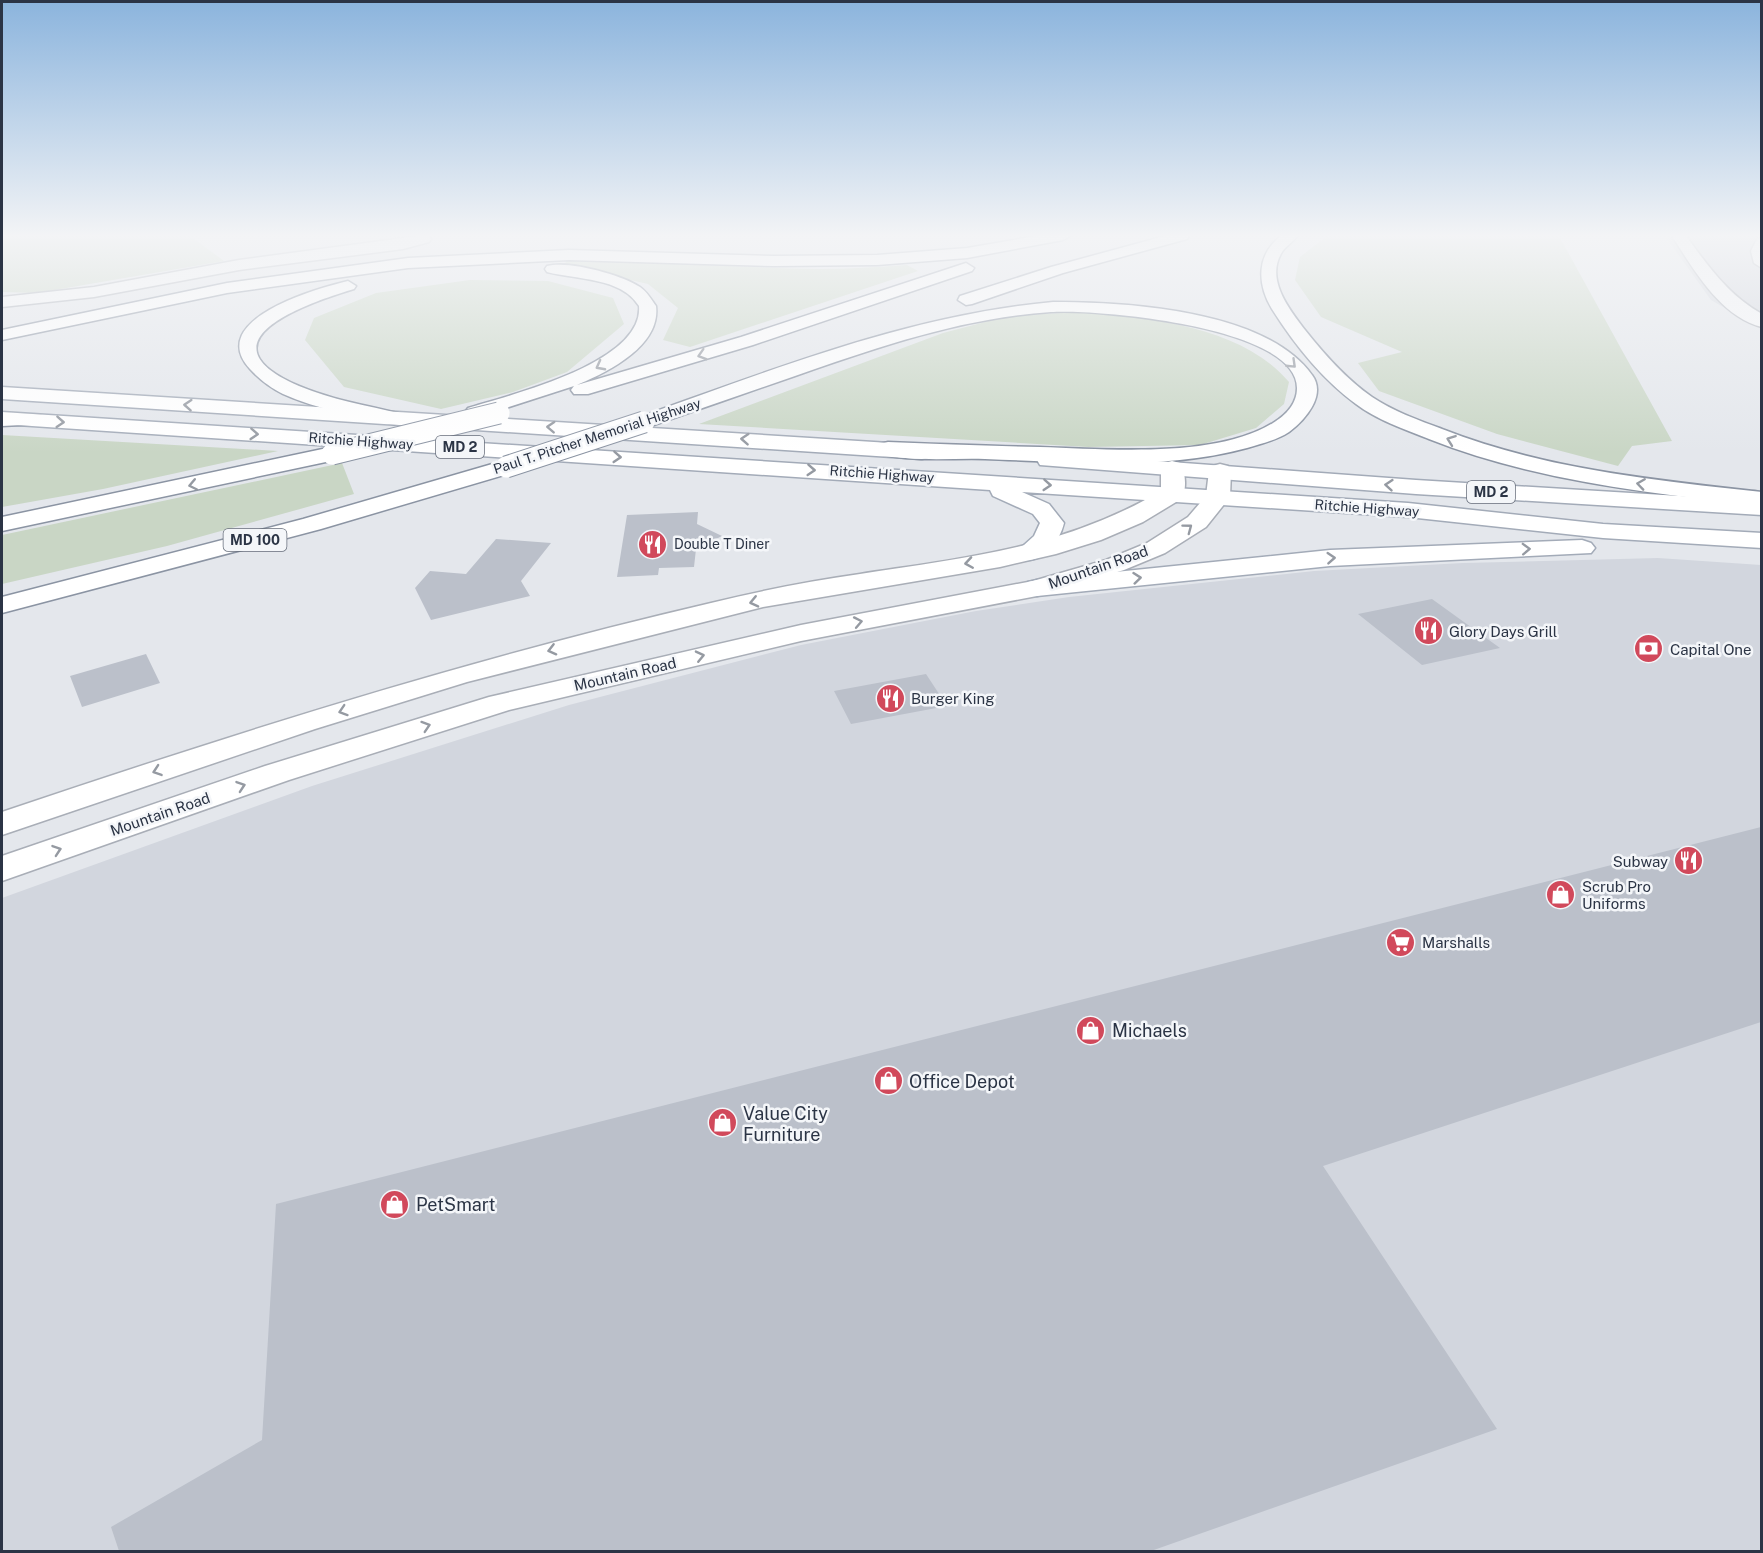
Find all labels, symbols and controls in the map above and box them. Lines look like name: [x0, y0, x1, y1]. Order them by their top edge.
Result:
one-way arrow: [697, 348, 708, 360]
one-way arrow: [1285, 357, 1296, 368]
one-way arrow: [595, 359, 606, 370]
street label: Paul T. Pitcher Memorial Highway: [491, 395, 703, 477]
one-way arrow: [184, 399, 193, 412]
one-way arrow: [55, 415, 64, 428]
one-way arrow: [546, 421, 555, 434]
one-way arrow: [250, 428, 259, 441]
street label: Ritchie Highway: [308, 429, 414, 453]
one-way arrow: [741, 433, 750, 446]
one-way arrow: [1446, 435, 1457, 448]
road number: MD 2: [436, 436, 484, 458]
one-way arrow: [612, 451, 621, 464]
street label: Ritchie Highway: [829, 462, 935, 486]
one-way arrow: [807, 463, 816, 476]
one-way arrow: [188, 478, 198, 491]
one-way arrow: [1636, 478, 1646, 491]
one-way arrow: [1042, 479, 1051, 492]
one-way arrow: [1384, 479, 1393, 492]
road number: MD 2: [1467, 481, 1515, 503]
street label: Ritchie Highway: [1314, 496, 1420, 520]
one-way arrow: [1182, 524, 1193, 535]
restaurant icon: Double T Diner: [637, 528, 669, 560]
road number: MD 100: [224, 529, 286, 551]
place label: Double T Diner: [674, 536, 770, 552]
street label: Mountain Road: [1046, 542, 1150, 592]
one-way arrow: [1521, 542, 1530, 555]
one-way arrow: [1327, 552, 1336, 565]
one-way arrow: [964, 557, 974, 569]
one-way arrow: [1133, 573, 1142, 585]
one-way arrow: [749, 595, 759, 608]
restaurant icon: Glory Days Grill: [1412, 615, 1444, 647]
one-way arrow: [853, 616, 863, 629]
place label: Glory Days Grill: [1449, 623, 1557, 640]
bank icon: Capital One: [1633, 633, 1665, 665]
place label: Capital One: [1670, 641, 1752, 658]
one-way arrow: [547, 643, 557, 656]
one-way arrow: [695, 650, 705, 663]
street label: Mountain Road: [572, 654, 678, 694]
restaurant icon: Burger King: [874, 682, 906, 714]
place label: Burger King: [911, 690, 995, 707]
one-way arrow: [338, 704, 349, 717]
one-way arrow: [420, 721, 431, 733]
one-way arrow: [152, 763, 163, 776]
one-way arrow: [235, 780, 246, 793]
street label: Mountain Road: [108, 789, 212, 839]
one-way arrow: [51, 845, 62, 858]
restaurant icon: Subway: [1673, 845, 1705, 877]
place label: Subway: [1613, 853, 1668, 870]
place label: Scrub Pro Uniforms: [1582, 878, 1651, 912]
shop icon: Scrub Pro Uniforms: [1545, 879, 1577, 911]
supermarket icon: Marshalls: [1385, 926, 1417, 958]
place label: Marshalls: [1422, 934, 1490, 951]
shop icon: Michaels: [1075, 1014, 1107, 1046]
place label: Michaels: [1112, 1020, 1187, 1041]
shop icon: Office Depot: [872, 1065, 904, 1097]
place label: Office Depot: [909, 1071, 1015, 1092]
place label: Value City Furniture: [743, 1103, 828, 1145]
shop icon: Value City Furniture: [706, 1107, 738, 1139]
shop icon: PetSmart: [379, 1188, 411, 1220]
place label: PetSmart: [416, 1194, 495, 1215]

